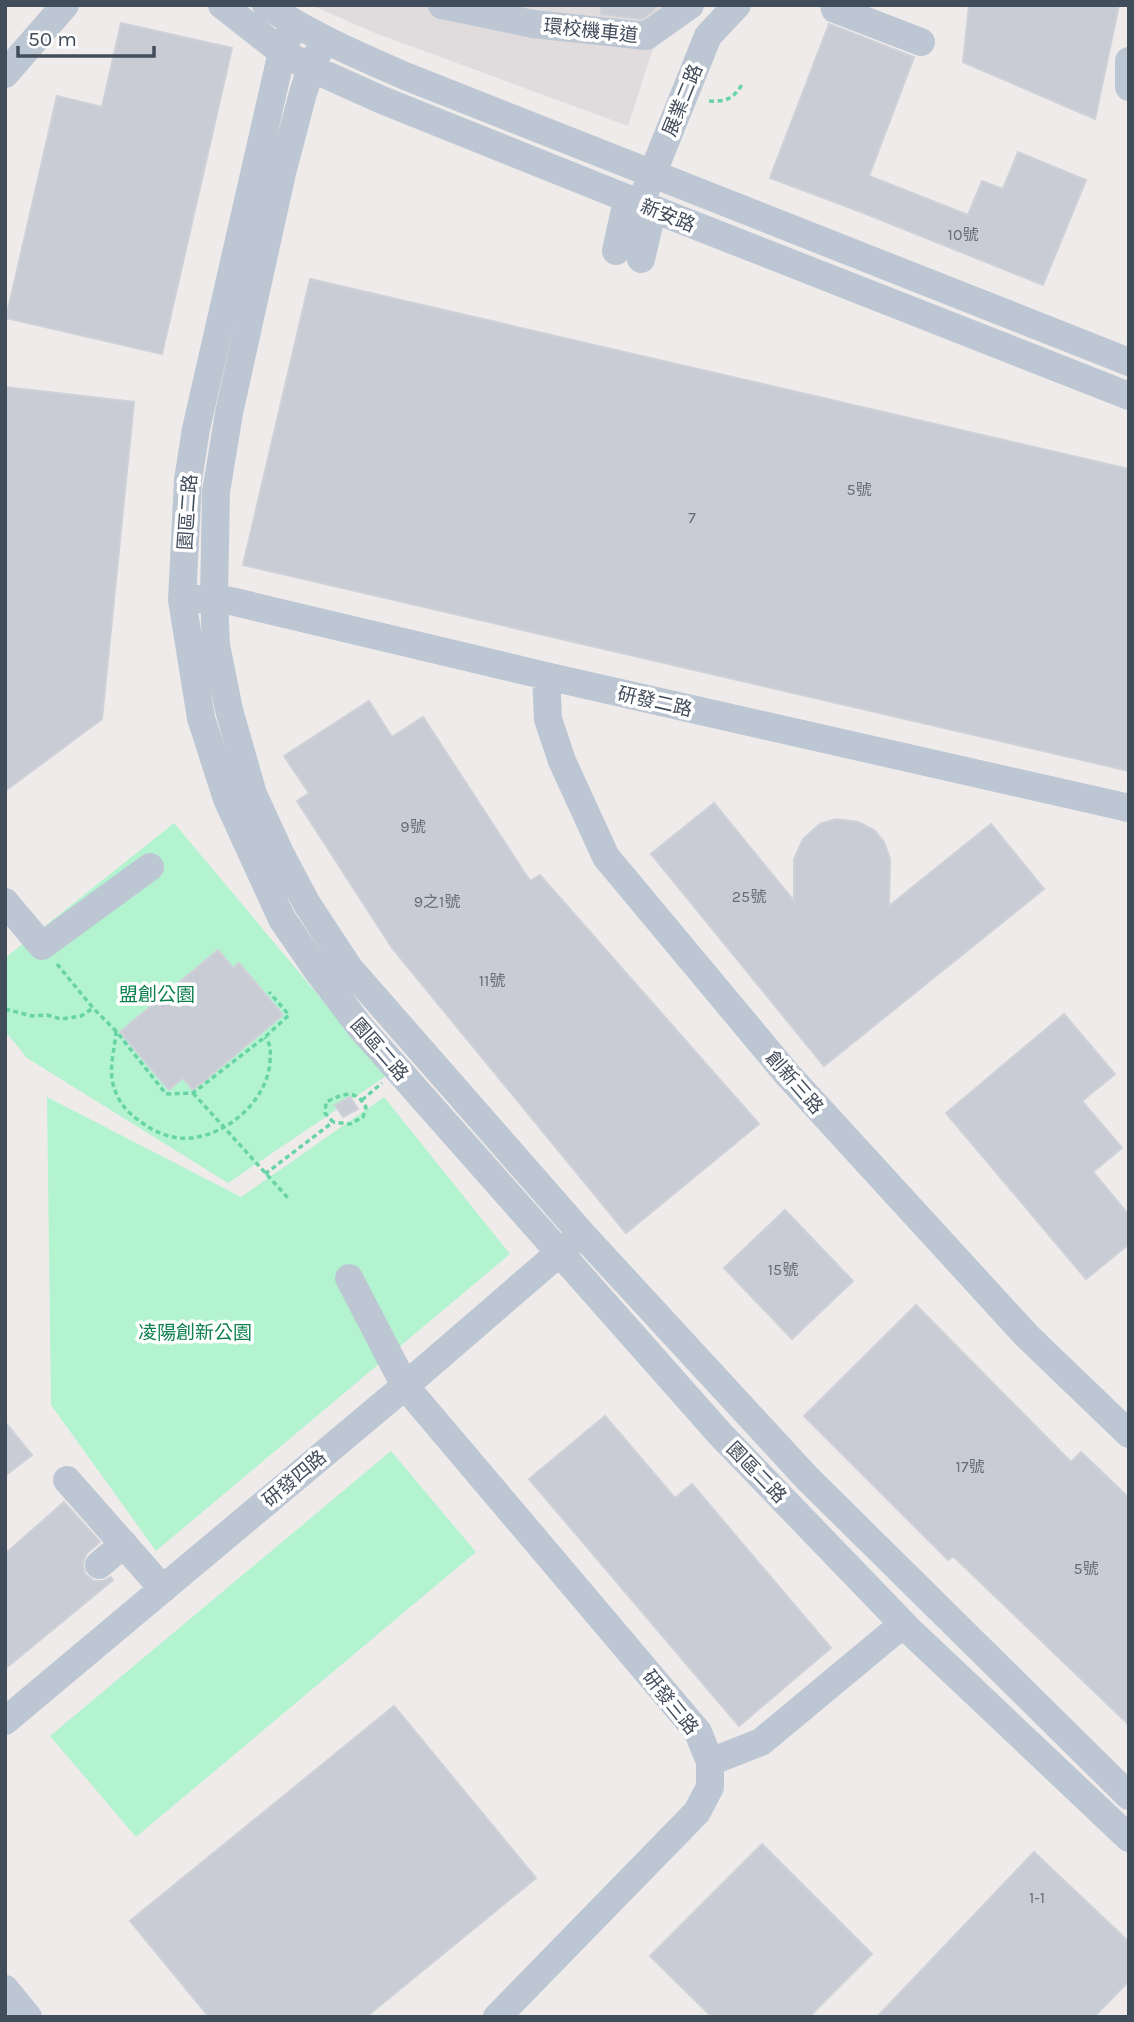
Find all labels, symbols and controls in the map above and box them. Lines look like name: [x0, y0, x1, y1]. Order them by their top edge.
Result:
scale bar: [18, 14, 154, 58]
street label: 環校機車道: [542, 15, 639, 47]
text: 50 m: [28, 27, 77, 51]
street label: 展業二路: [658, 61, 707, 140]
street label: 新安路: [637, 195, 698, 237]
house number: 10號: [948, 225, 978, 244]
street label: 園區二路: [174, 473, 202, 551]
house number: 5號: [846, 480, 872, 499]
house number: 7: [688, 508, 696, 527]
street label: 研發二路: [615, 683, 694, 721]
house number: 9號: [400, 817, 426, 836]
house number: 25號: [732, 887, 766, 906]
house number: 9之1號: [414, 892, 460, 911]
house number: 11號: [479, 971, 505, 990]
park label: 盟創公園: [119, 984, 195, 1006]
street label: 園區二路: [346, 1014, 412, 1086]
street label: 創新三路: [761, 1047, 827, 1119]
house number: 15號: [768, 1260, 798, 1279]
park label: 凌陽創新公園: [138, 1322, 252, 1344]
street label: 園區二路: [722, 1438, 791, 1508]
street label: 研發四路: [258, 1446, 331, 1512]
house number: 17號: [956, 1457, 984, 1476]
house number: 5號: [1073, 1559, 1099, 1578]
street label: 研發三路: [638, 1666, 703, 1739]
house number: 1-1: [1029, 1888, 1045, 1907]

